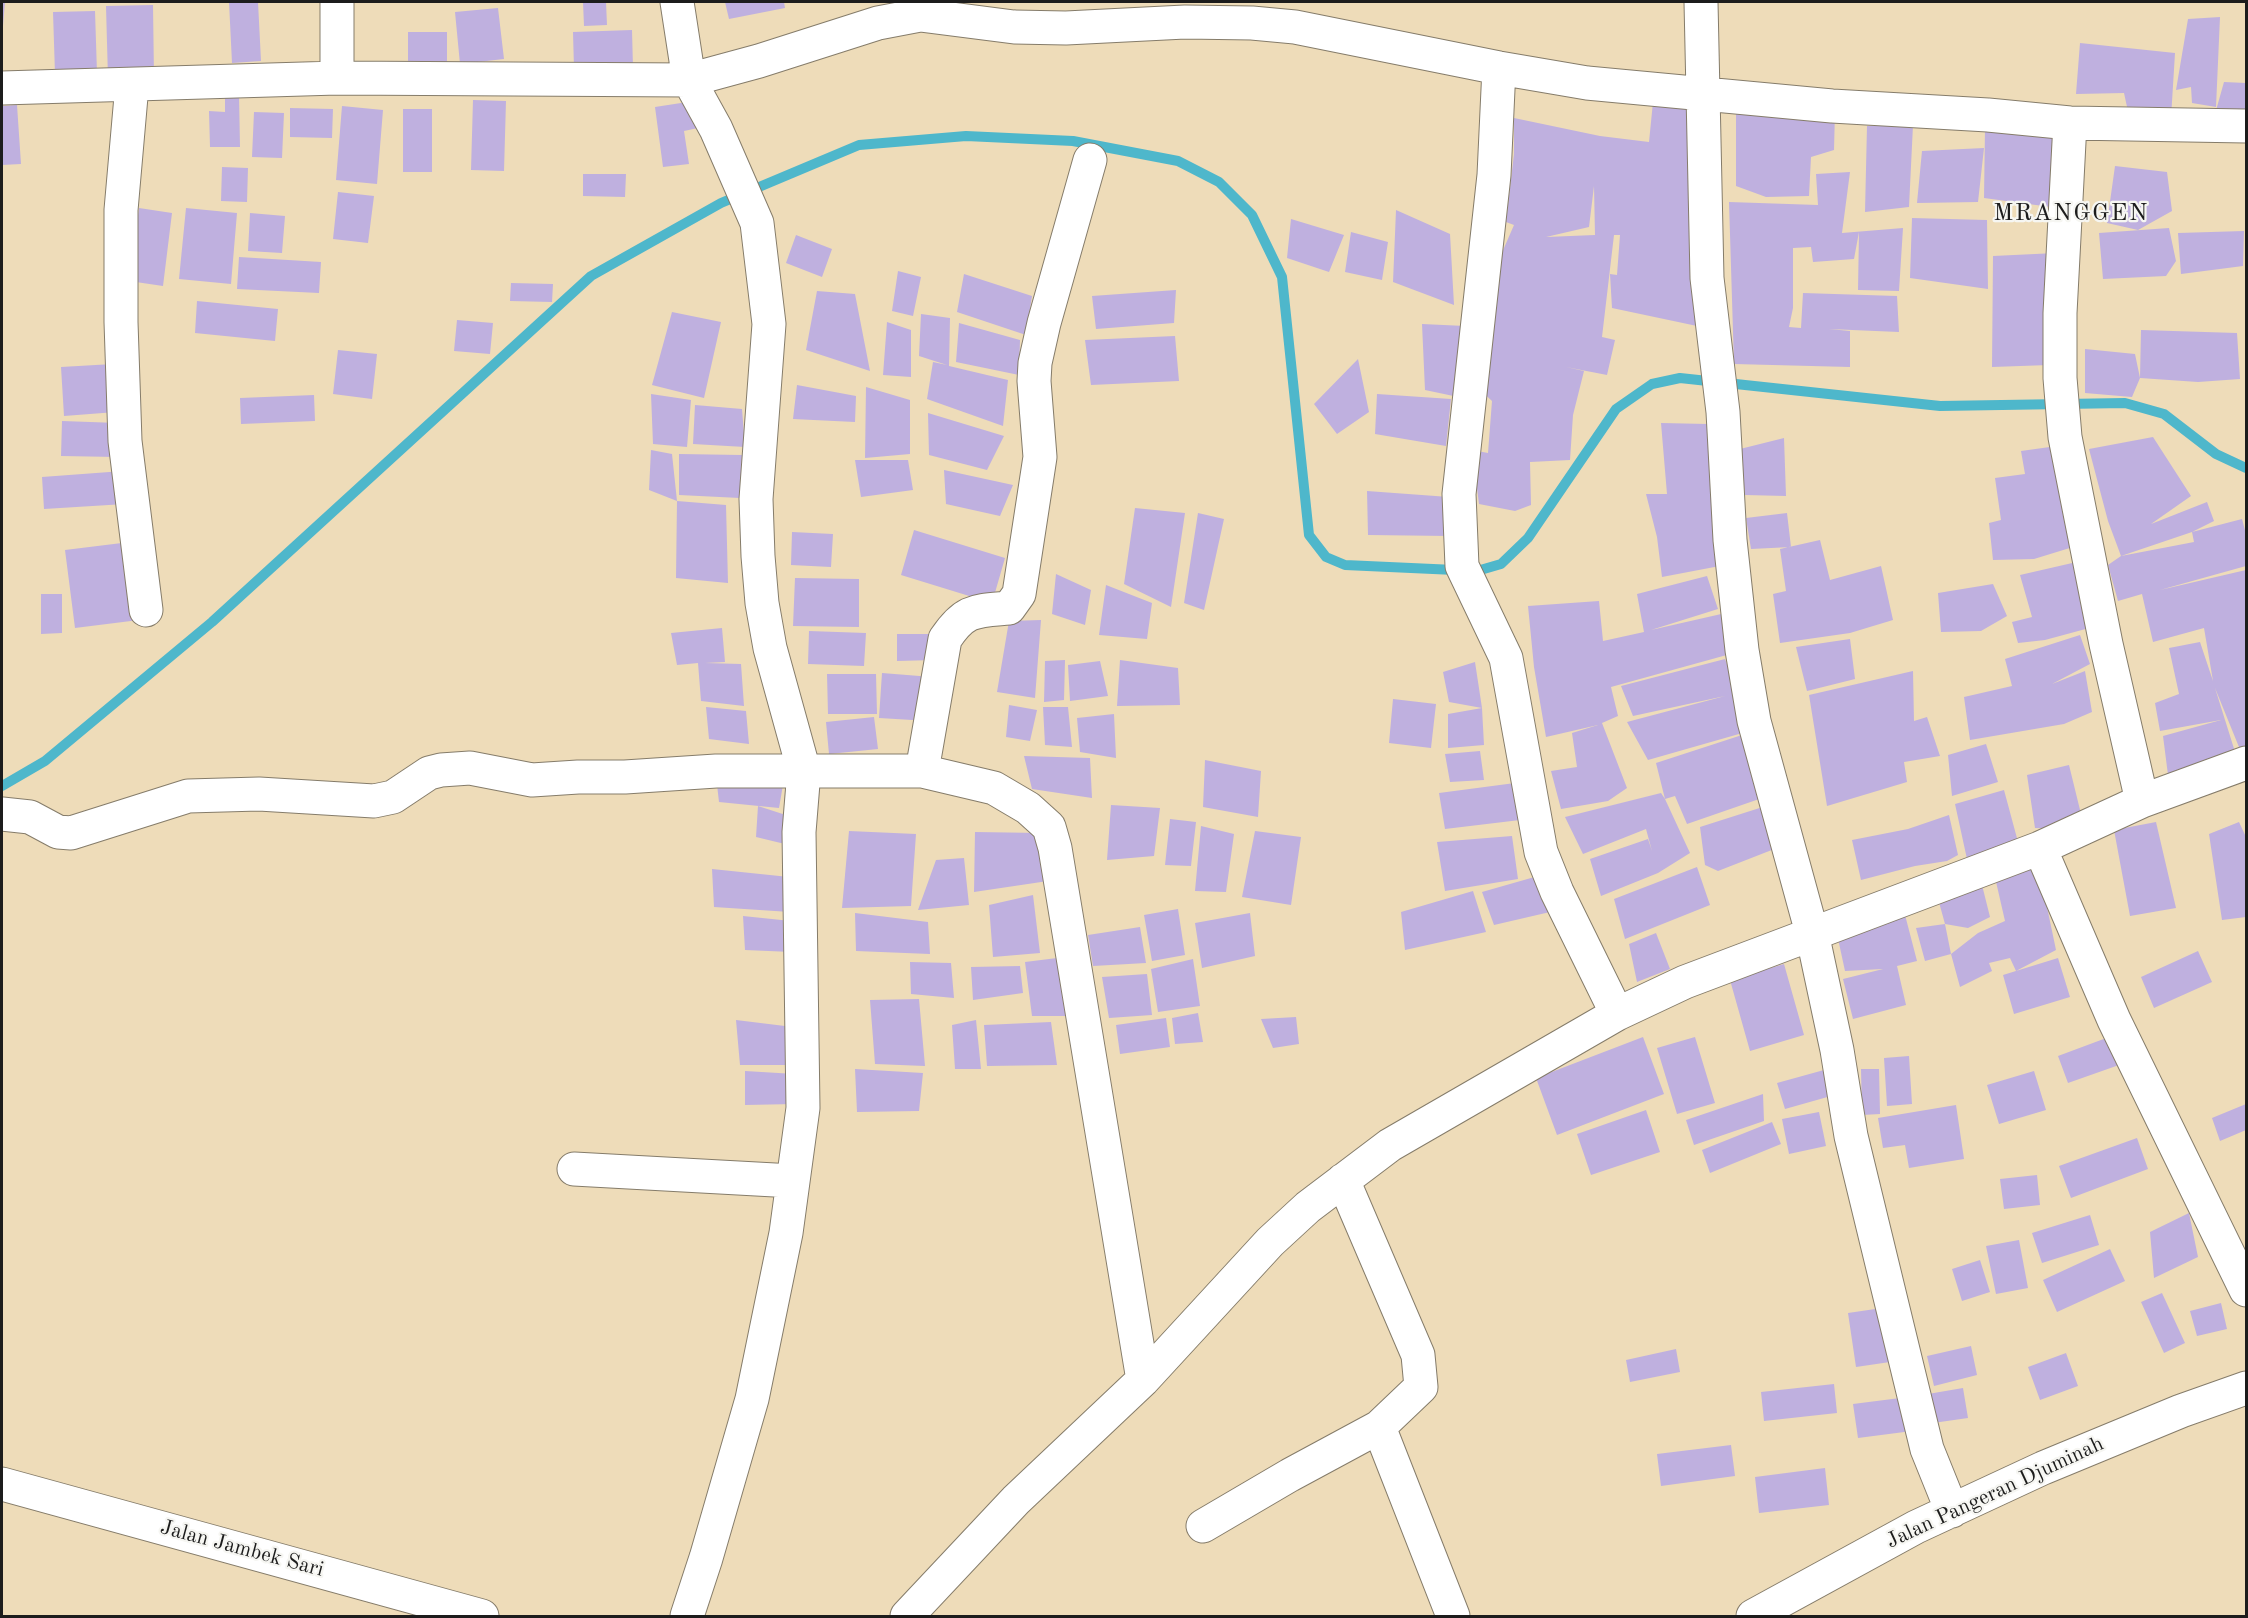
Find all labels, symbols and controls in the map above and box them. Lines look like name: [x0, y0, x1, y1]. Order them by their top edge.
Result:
district label: MRANGGEN: [1993, 200, 2149, 228]
street label: Jalan Pangeran Djuminah: [1882, 1431, 2108, 1555]
street label: Jalan Jambek Sari: [157, 1515, 327, 1583]

